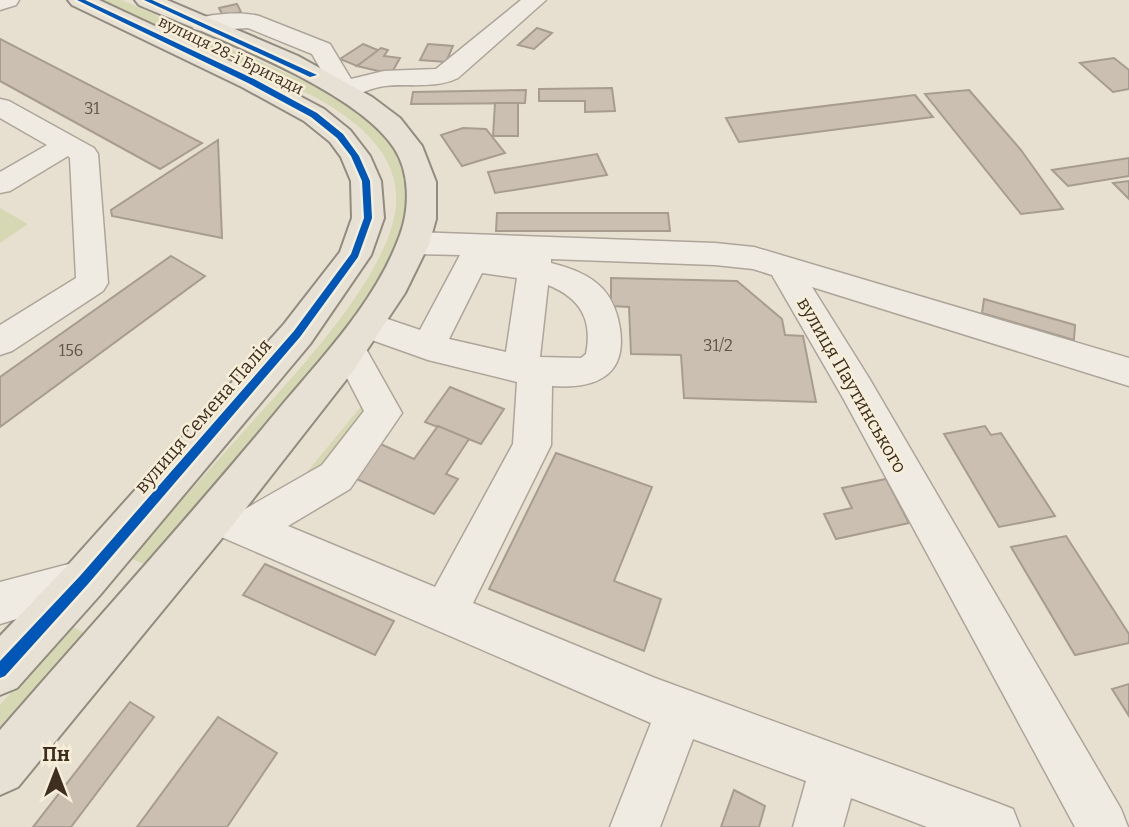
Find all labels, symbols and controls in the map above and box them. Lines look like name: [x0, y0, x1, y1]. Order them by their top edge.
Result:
street label: вулиця 28-ї Бригади: [155, 12, 307, 98]
house number: 31: [84, 99, 100, 118]
street label: вулиця Паутинського: [792, 293, 912, 477]
street label: вулиця Семена Палія: [130, 334, 276, 498]
house number: 31/2: [703, 336, 733, 355]
house number: 156: [59, 341, 83, 360]
north arrow: [21, 736, 91, 806]
text: Пн: [42, 743, 70, 766]

